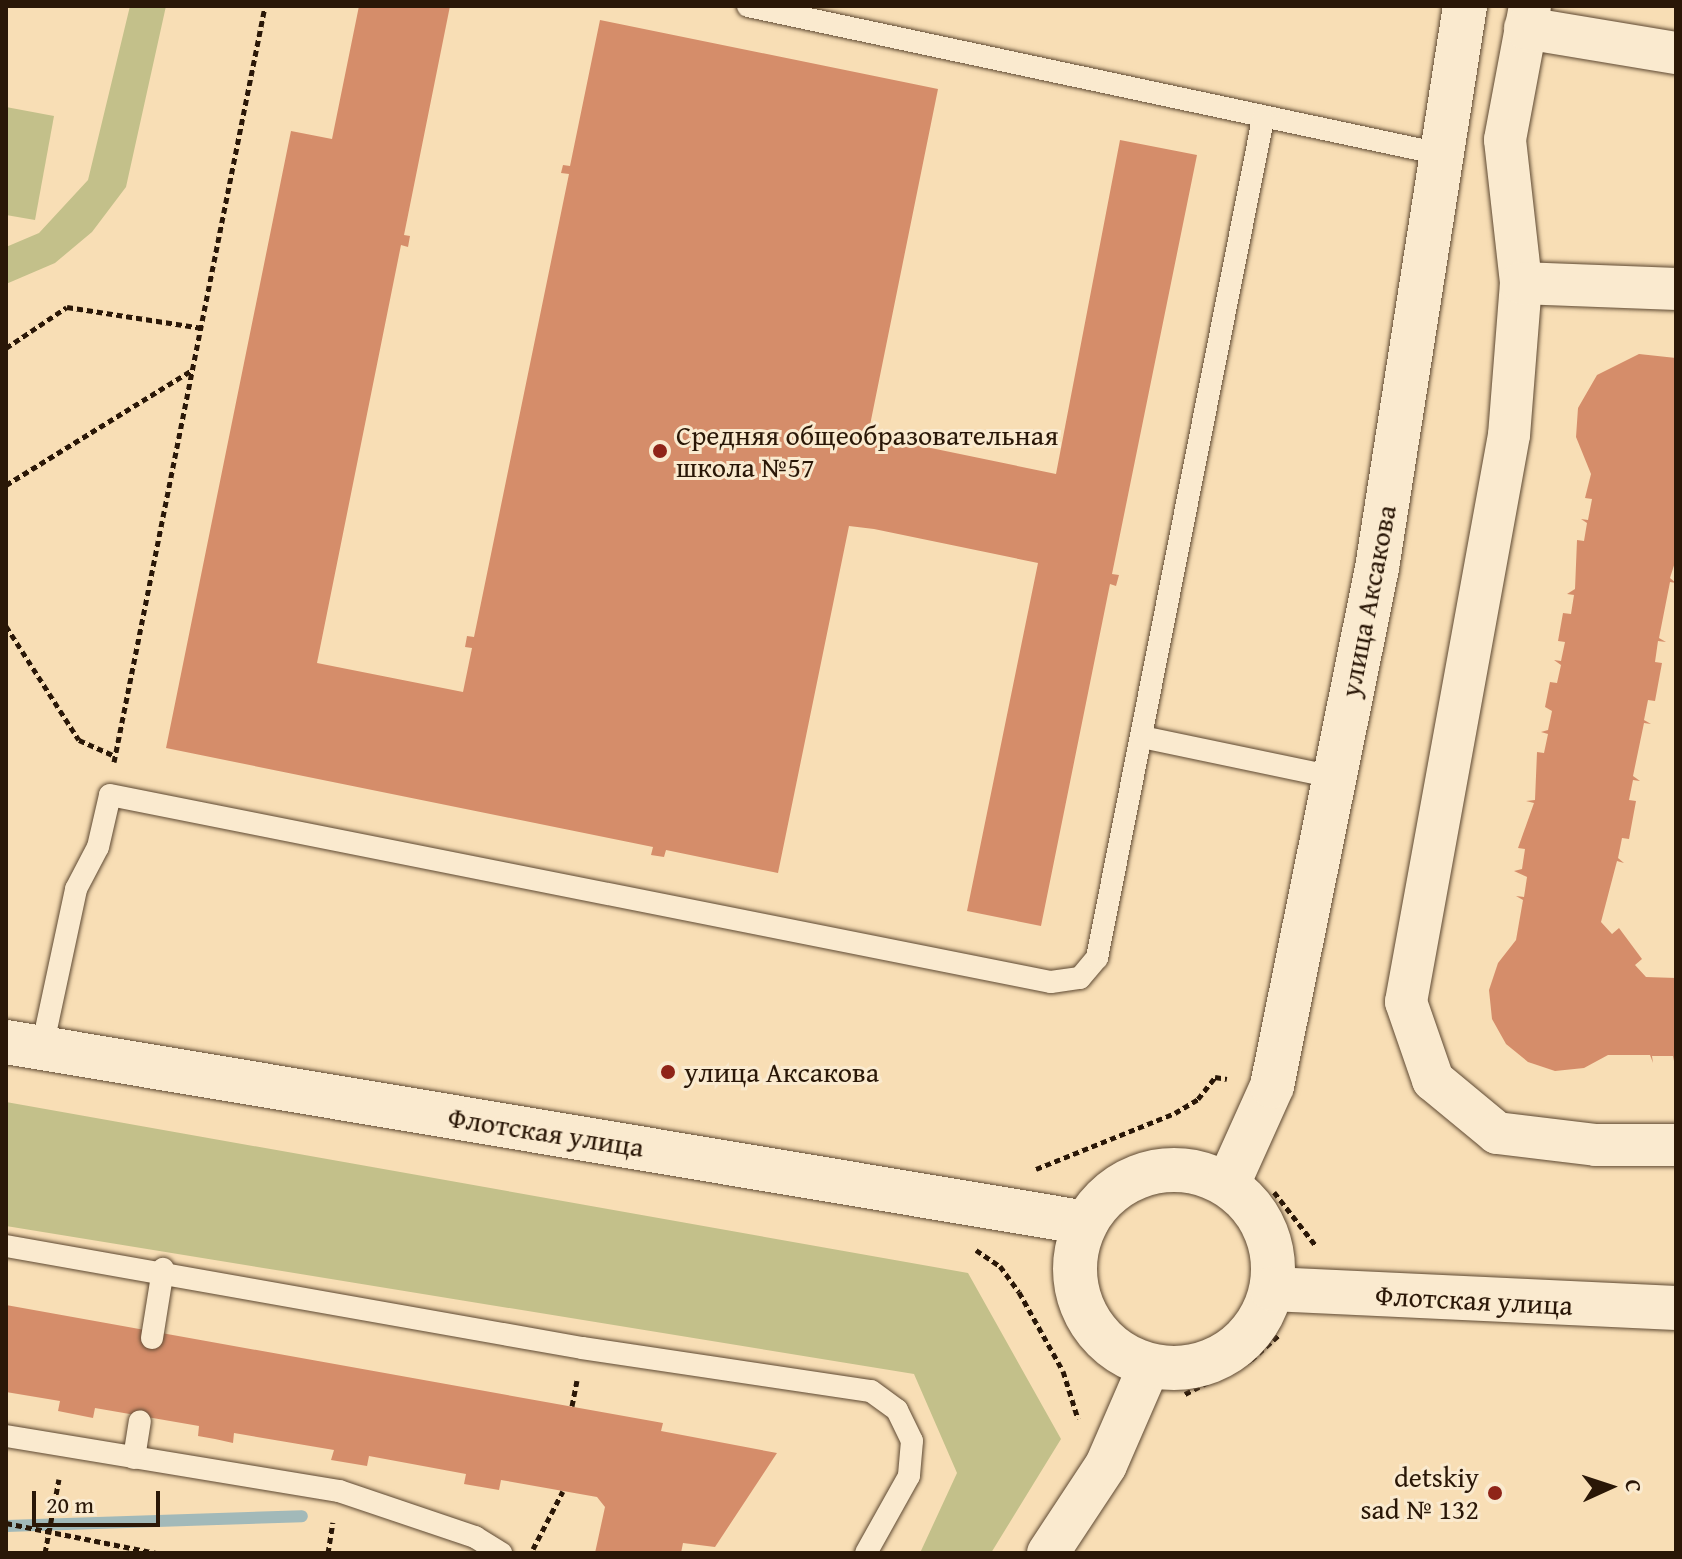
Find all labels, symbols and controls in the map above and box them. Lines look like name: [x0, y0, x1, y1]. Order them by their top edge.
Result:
place label: Средняя общеобразовательная школа №57: [676, 418, 1058, 484]
marker: Средняя общеобразовательная школа №57: [651, 442, 669, 460]
street label: улица Аксакова: [1333, 502, 1403, 700]
place label: улица Аксакова: [684, 1055, 879, 1089]
marker: улица Аксакова: [659, 1063, 677, 1081]
street label: Флотская улица: [446, 1100, 646, 1164]
street label: Флотская улица: [1374, 1278, 1574, 1322]
north arrow: [1570, 1447, 1650, 1527]
place label: detskiy sad № 132: [1360, 1460, 1479, 1526]
scale bar: [36, 1475, 164, 1525]
text: С: [1618, 1479, 1650, 1493]
marker: detskiy sad № 132: [1486, 1484, 1504, 1502]
text: 20 m: [46, 1487, 94, 1522]

